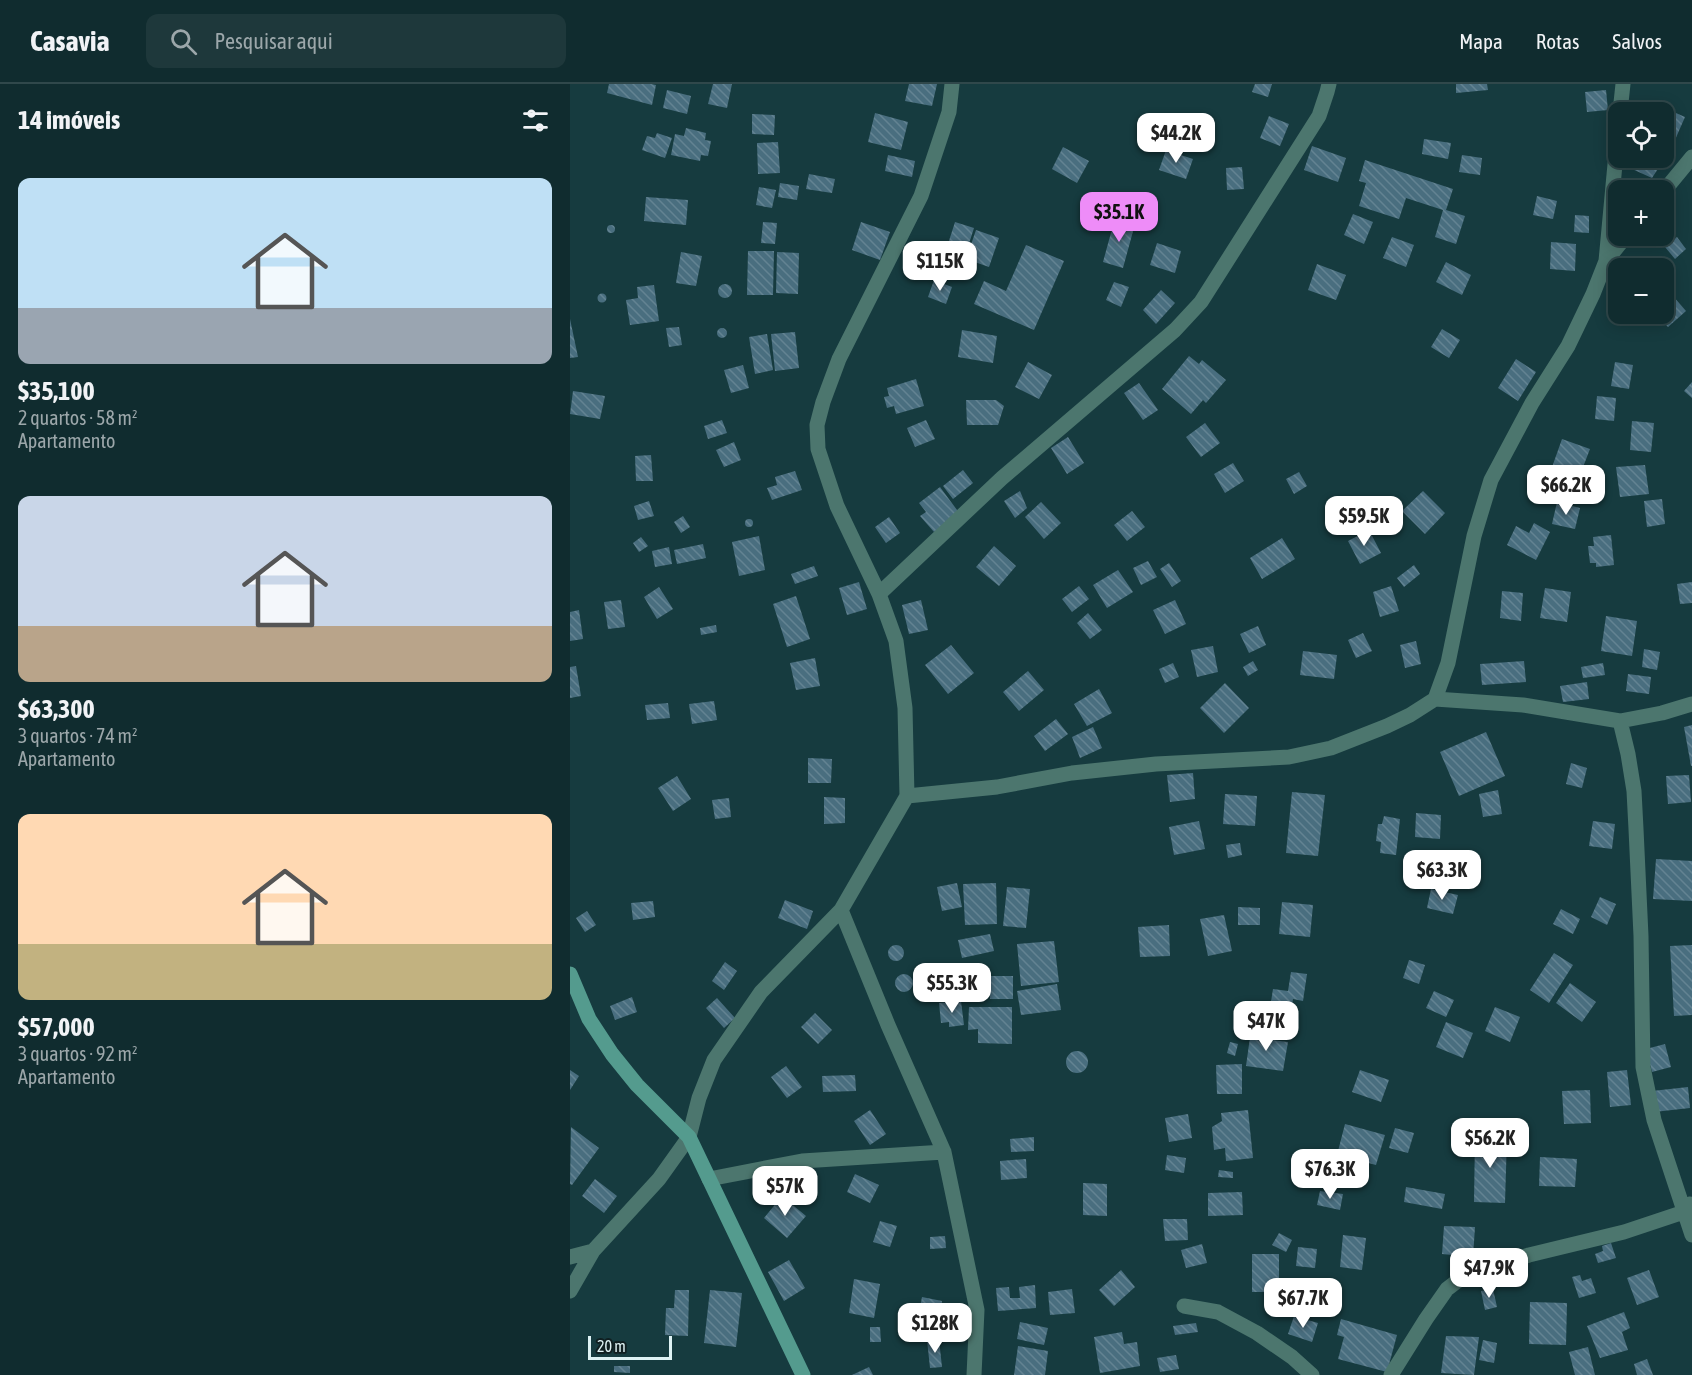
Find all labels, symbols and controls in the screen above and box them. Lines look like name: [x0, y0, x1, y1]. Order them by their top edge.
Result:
search box: [146, 14, 566, 68]
text: Casavia: [30, 25, 110, 57]
icon: search: [167, 25, 200, 58]
text: Pesquisar aqui: [215, 28, 333, 54]
text: Mapa: [1459, 29, 1503, 53]
text: Rotas: [1536, 29, 1579, 53]
text: Salvos: [1612, 29, 1662, 53]
map controls: [1608, 102, 1674, 324]
button: locate: [1608, 102, 1674, 168]
icon: filters: [519, 104, 552, 137]
text: 14 imóveis: [18, 105, 120, 135]
pin: $44.2K: [1127, 113, 1225, 164]
text: $44.2K: [1151, 121, 1201, 144]
button: +: [1608, 180, 1674, 246]
pin: $35.1K: [1070, 192, 1168, 243]
text: $35.1K: [1094, 200, 1144, 223]
icon: home: [231, 217, 339, 325]
pin: $115K: [898, 241, 982, 292]
text: $115K: [917, 249, 963, 272]
button: −: [1608, 258, 1674, 324]
text: $35,100: [18, 376, 95, 406]
text: 2 quartos · 58 m²: [18, 406, 138, 429]
text: Apartamento: [18, 429, 115, 452]
pin: $66.2K: [1517, 465, 1615, 516]
text: $66.2K: [1541, 473, 1591, 496]
pin: $59.5K: [1315, 496, 1413, 547]
text: $59.5K: [1339, 504, 1389, 527]
icon: home: [231, 535, 339, 643]
text: $63,300: [18, 694, 95, 724]
text: 3 quartos · 74 m²: [18, 724, 138, 747]
text: Apartamento: [18, 747, 115, 770]
pin: $63.3K: [1393, 850, 1491, 901]
icon: home: [231, 853, 339, 961]
text: $63.3K: [1417, 858, 1467, 881]
pin: $55.3K: [903, 963, 1001, 1014]
text: $55.3K: [927, 971, 977, 994]
pin: $47K: [1230, 1001, 1302, 1052]
text: $47K: [1248, 1009, 1285, 1032]
text: $57,000: [18, 1012, 95, 1042]
text: 3 quartos · 92 m²: [18, 1042, 138, 1065]
text: Apartamento: [18, 1065, 115, 1088]
pin: $56.2K: [1441, 1118, 1539, 1169]
text: $56.2K: [1465, 1126, 1515, 1149]
pin: $76.3K: [1281, 1149, 1379, 1200]
text: $76.3K: [1305, 1157, 1355, 1180]
pin: $57K: [749, 1166, 821, 1217]
text: $57K: [767, 1174, 804, 1197]
pin: $47.9K: [1440, 1248, 1538, 1299]
text: $47.9K: [1464, 1256, 1514, 1279]
pin: $67.7K: [1254, 1278, 1352, 1329]
text: $67.7K: [1278, 1286, 1328, 1309]
pin: $128K: [893, 1303, 977, 1354]
text: $128K: [912, 1311, 958, 1334]
scale bar: [588, 1333, 672, 1360]
text: 20 m: [597, 1337, 626, 1355]

